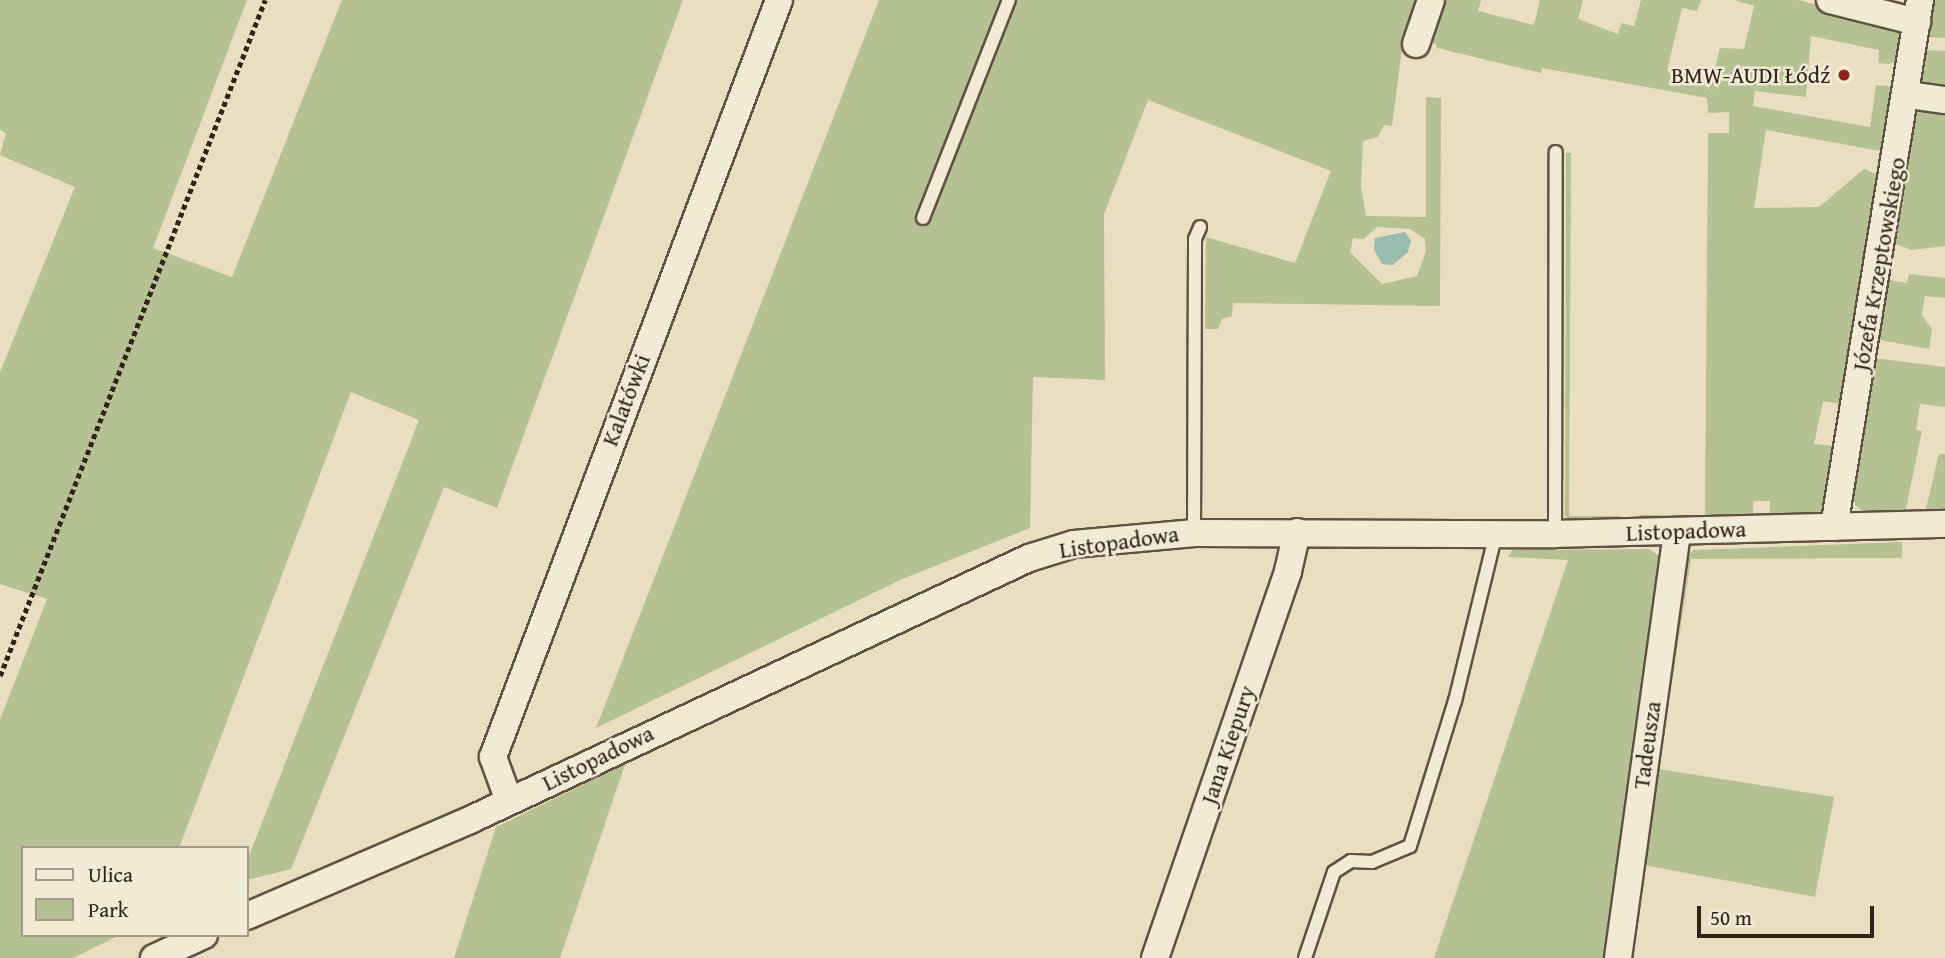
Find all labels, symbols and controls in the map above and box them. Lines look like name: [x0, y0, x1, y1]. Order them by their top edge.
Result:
place label: BMW-AUDI Łódź: [1671, 61, 1830, 89]
marker: BMW-AUDI Łódź: [1836, 67, 1852, 83]
street label: Józefa Krzeptowskiego: [1847, 155, 1911, 373]
street label: Kalatówki: [596, 350, 656, 450]
street label: Listopadowa: [1625, 515, 1747, 547]
street label: Listopadowa: [1057, 520, 1181, 564]
street label: Jana Kiepury: [1195, 682, 1261, 808]
street label: Tadeusza: [1627, 699, 1667, 791]
street label: Listopadowa: [538, 719, 658, 797]
legend: [21, 846, 248, 937]
text: Ulica: [88, 859, 133, 890]
scale bar: [1700, 892, 1877, 936]
text: Park: [88, 894, 129, 925]
text: 50 m: [1710, 902, 1752, 933]

